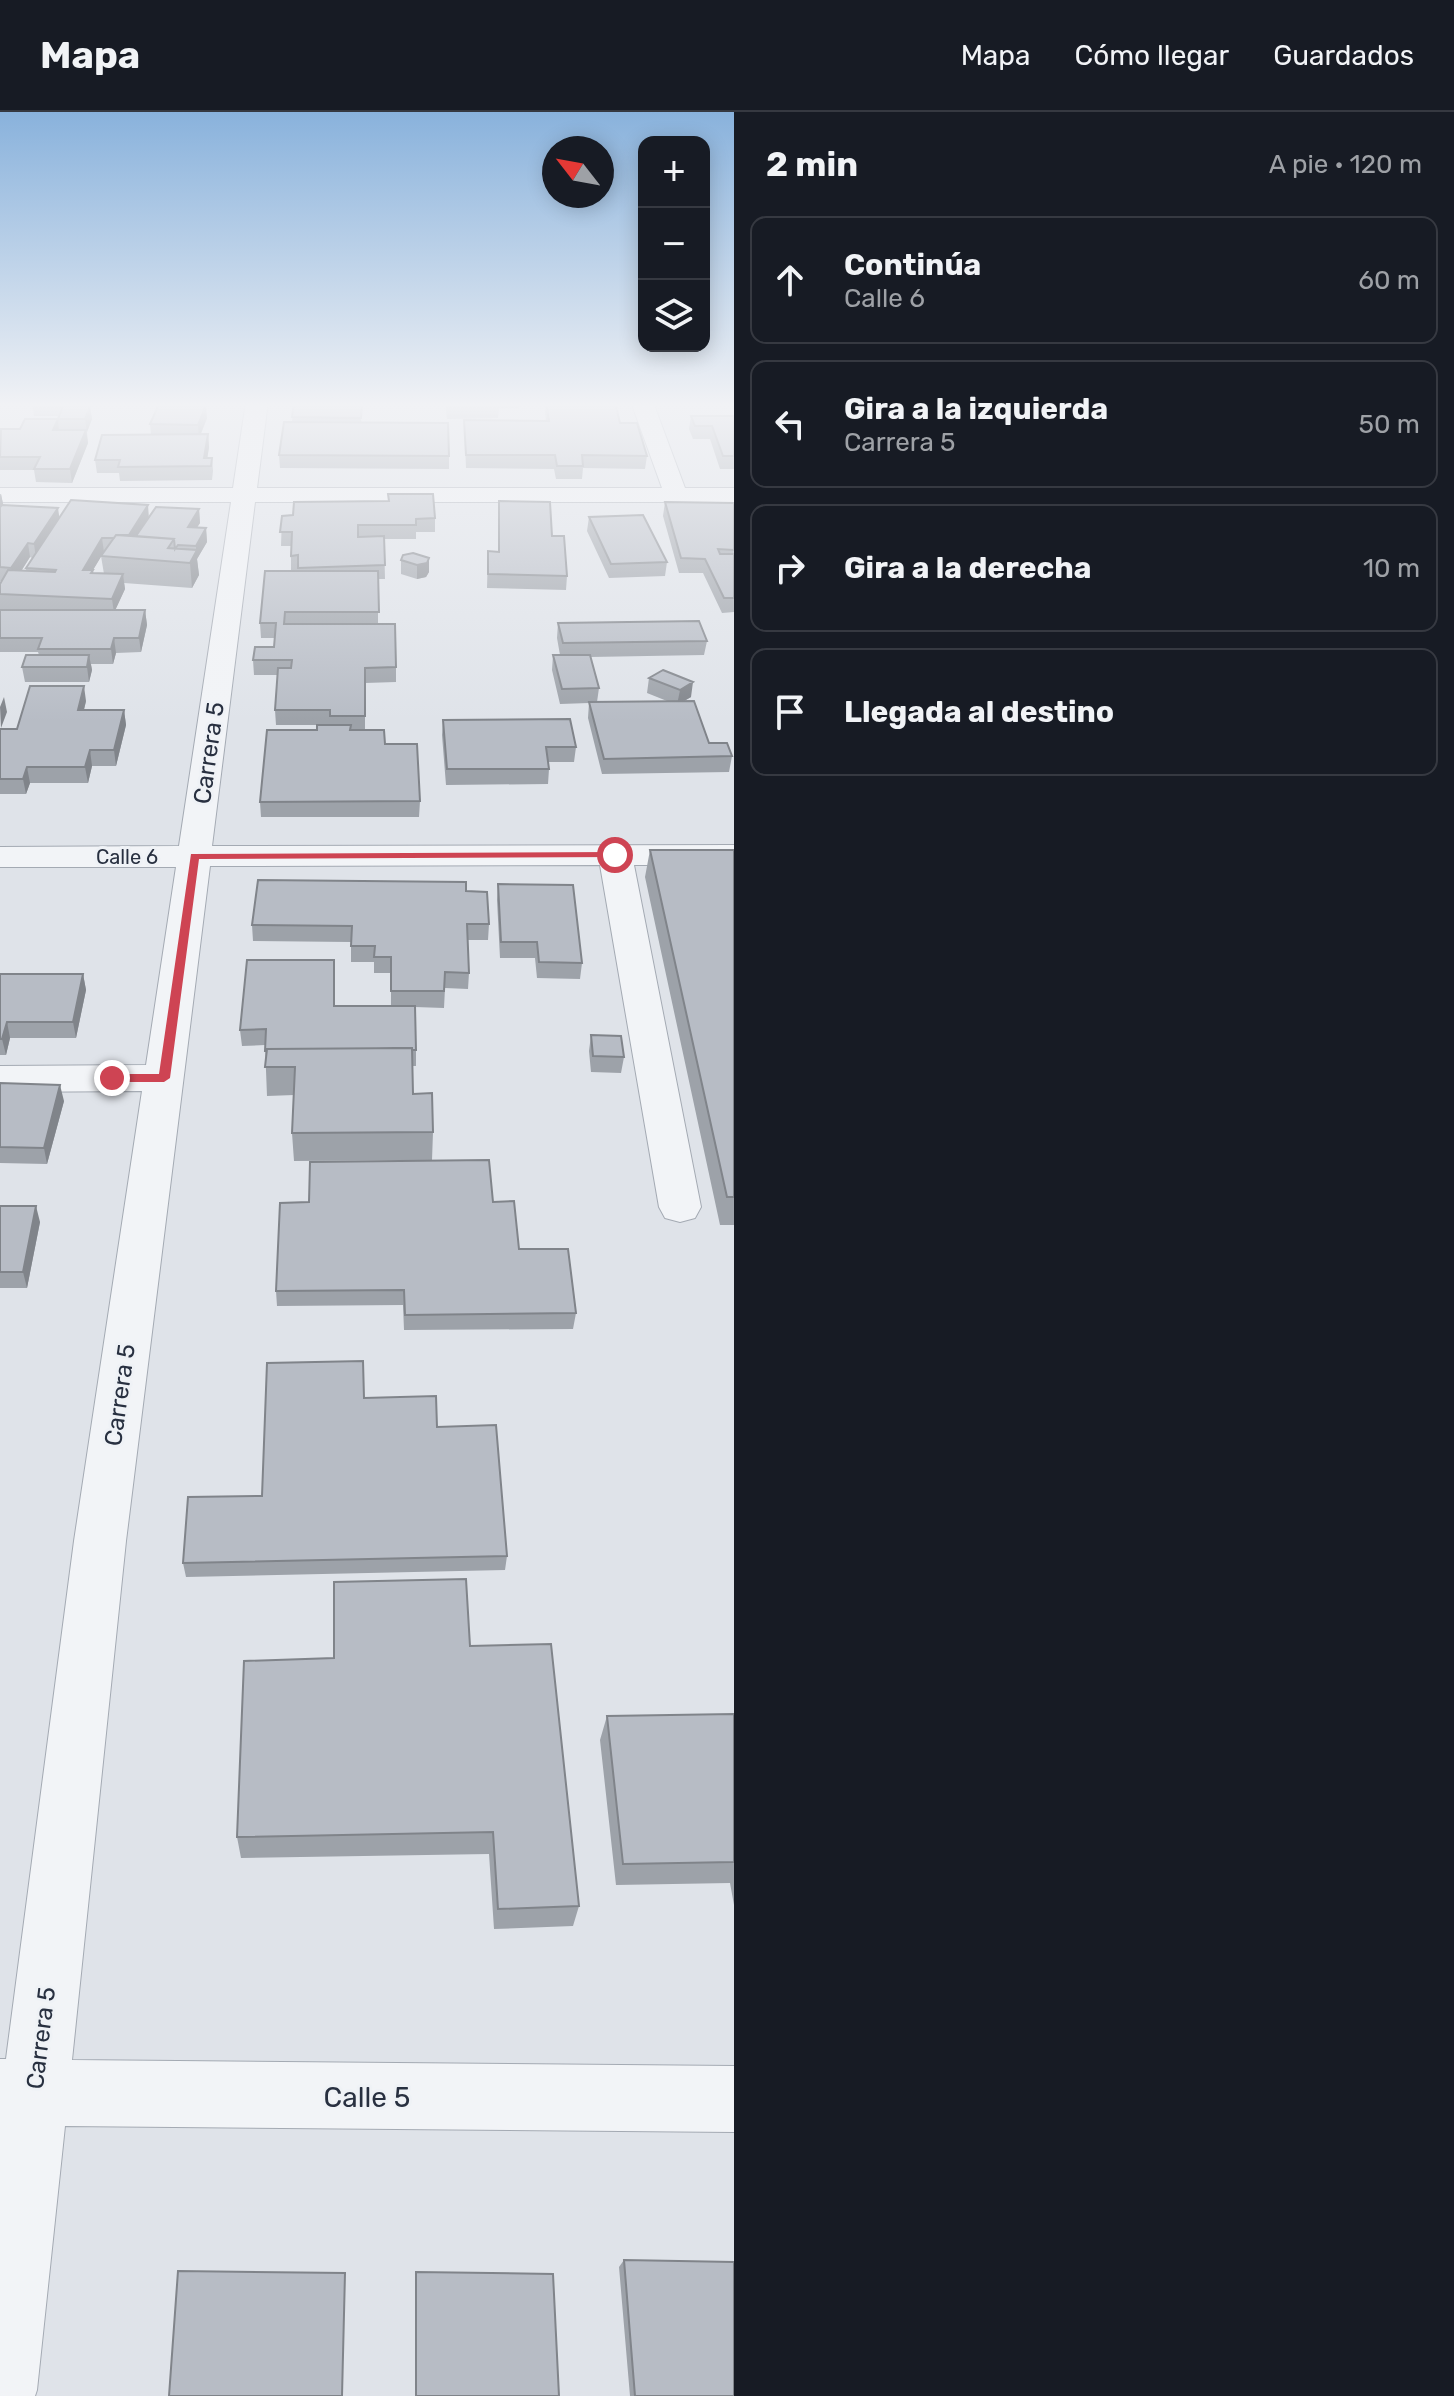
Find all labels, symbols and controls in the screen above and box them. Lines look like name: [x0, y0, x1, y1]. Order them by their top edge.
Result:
text: Mapa: [40, 32, 140, 78]
text: Mapa: [961, 39, 1030, 72]
text: Cómo llegar: [1074, 39, 1229, 72]
text: Guardados: [1273, 39, 1414, 72]
north arrow: [542, 136, 614, 208]
map controls: [638, 136, 710, 352]
button: +: [638, 136, 710, 208]
text: 2 min: [766, 144, 858, 185]
text: A pie · 120 m: [1269, 149, 1422, 180]
button: −: [638, 208, 710, 280]
text: Continúa: [844, 247, 981, 283]
icon: ahead: [768, 258, 812, 302]
text: 60 m: [1358, 265, 1420, 296]
button: layers: [638, 280, 710, 352]
text: Calle 6: [844, 283, 925, 314]
text: Gira a la izquierda: [844, 391, 1108, 427]
icon: left: [768, 402, 812, 446]
text: 50 m: [1359, 409, 1420, 440]
text: Carrera 5: [844, 427, 956, 458]
icon: right: [768, 546, 812, 590]
text: Gira a la derecha: [844, 550, 1091, 586]
text: 10 m: [1363, 553, 1420, 584]
icon: arrive: [768, 690, 812, 734]
text: Llegada al destino: [844, 694, 1114, 730]
street label: Carrera 5: [188, 700, 230, 806]
route start: [597, 837, 633, 873]
street label: Calle 6: [96, 845, 158, 869]
route end: [94, 1060, 130, 1096]
street label: Carrera 5: [99, 1342, 141, 1448]
street label: Carrera 5: [21, 1985, 61, 2091]
street label: Calle 5: [324, 2081, 410, 2114]

